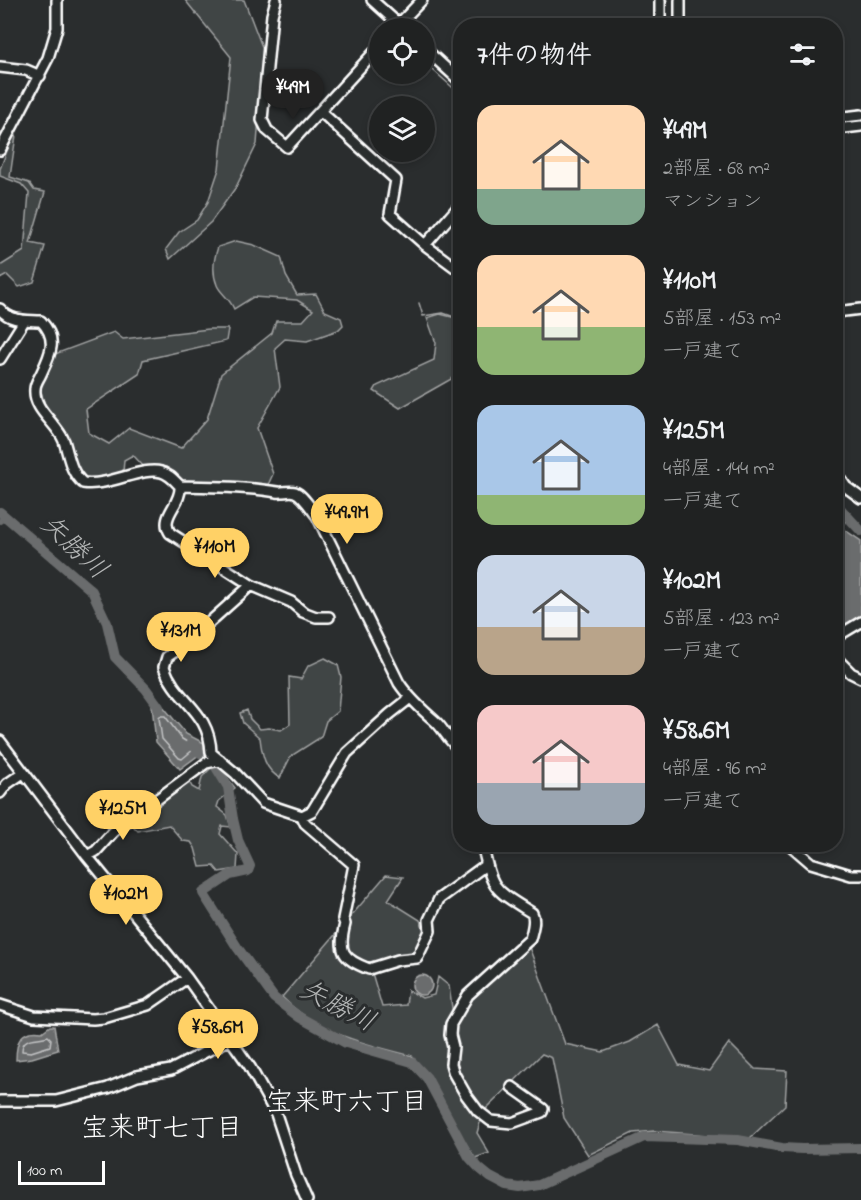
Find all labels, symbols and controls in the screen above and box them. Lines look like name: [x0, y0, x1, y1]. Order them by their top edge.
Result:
map controls: [369, 18, 435, 162]
button: locate: [369, 18, 435, 84]
text: 7件の物件: [477, 38, 592, 76]
icon: filters: [786, 38, 819, 71]
pin: ¥49M: [257, 69, 329, 120]
text: ¥49M: [276, 74, 310, 103]
button: layers: [369, 96, 435, 162]
text: ¥49M: [663, 113, 707, 151]
icon: home: [525, 129, 597, 201]
text: 2部屋 · 68 m²: [663, 155, 770, 184]
text: マンション: [663, 188, 762, 217]
text: ¥110M: [663, 263, 717, 301]
icon: home: [525, 279, 597, 351]
text: 5部屋 · 153 m²: [663, 305, 781, 334]
text: 一戸建て: [663, 338, 743, 367]
text: ¥125M: [663, 413, 725, 451]
icon: home: [525, 429, 597, 501]
text: 4部屋 · 144 m²: [663, 455, 775, 484]
text: 一戸建て: [663, 488, 743, 517]
pin: ¥49.9M: [298, 494, 396, 545]
text: ¥49.9M: [325, 499, 369, 528]
water label: 矢勝川: [30, 506, 116, 590]
pin: ¥110M: [173, 528, 257, 579]
text: ¥110M: [194, 533, 236, 562]
text: ¥102M: [663, 563, 721, 601]
icon: home: [525, 579, 597, 651]
text: 5部屋 · 123 m²: [663, 605, 780, 634]
pin: ¥131M: [139, 612, 223, 663]
text: ¥131M: [161, 617, 201, 646]
text: 一戸建て: [663, 638, 743, 667]
text: ¥58.6M: [663, 713, 730, 751]
icon: home: [525, 729, 597, 801]
text: 4部屋 · 96 m²: [663, 755, 767, 784]
text: 一戸建て: [663, 788, 743, 817]
pin: ¥125M: [81, 790, 165, 841]
text: ¥125M: [99, 795, 147, 824]
pin: ¥102M: [84, 875, 168, 926]
text: ¥102M: [104, 880, 148, 909]
water label: 矢勝川: [292, 971, 382, 1043]
pin: ¥58.6M: [169, 1009, 267, 1060]
text: ¥58.6M: [192, 1014, 244, 1043]
district label: 宝来町六丁目: [266, 1084, 428, 1123]
district label: 宝来町七丁目: [81, 1110, 243, 1149]
scale bar: [18, 1158, 105, 1186]
text: 100 m: [27, 1159, 62, 1183]

